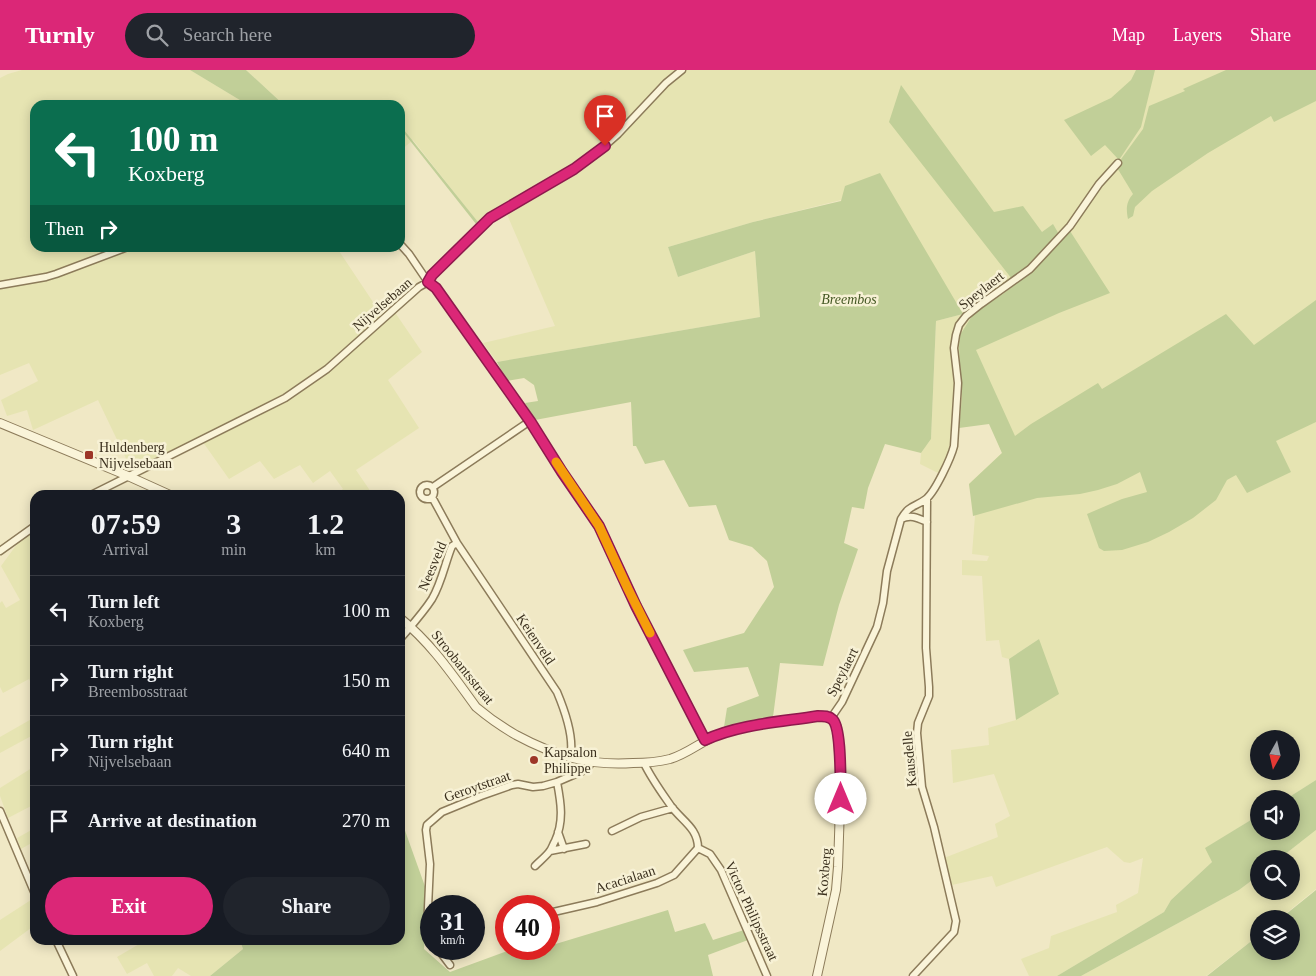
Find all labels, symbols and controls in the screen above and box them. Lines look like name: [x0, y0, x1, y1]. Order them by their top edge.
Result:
search box: [125, 13, 475, 58]
icon: search: [143, 21, 171, 49]
text: Turnly: [25, 22, 95, 48]
text: Search here: [183, 24, 272, 45]
text: Map: [1112, 25, 1145, 45]
text: Layers: [1173, 25, 1222, 45]
text: Share: [1250, 25, 1291, 45]
pin: [584, 95, 626, 146]
icon: arrive: [591, 102, 619, 130]
icon: left: [45, 120, 110, 185]
text: 100 m: [128, 120, 218, 159]
text: Koxberg: [128, 161, 205, 186]
icon: right: [94, 215, 122, 243]
text: Then: [45, 218, 84, 239]
street label: Speylaert: [956, 268, 1007, 313]
street label: Nijvelsebaan: [350, 275, 415, 334]
park label: Breembos: [821, 292, 877, 307]
place label: Huldenberg Nijvelsebaan: [99, 440, 172, 471]
marker: Huldenberg Nijvelsebaan: [83, 449, 95, 461]
text: 07:59: [91, 507, 161, 540]
text: 3: [226, 507, 241, 540]
text: 1.2: [307, 507, 344, 540]
street label: Neesveld: [415, 539, 450, 593]
text: Arrival: [103, 541, 149, 558]
text: min: [221, 541, 246, 558]
text: km: [315, 541, 336, 558]
text: Turn left: [88, 591, 160, 612]
icon: left: [45, 597, 73, 625]
text: 100 m: [342, 600, 390, 621]
street label: Keienveld: [513, 611, 558, 667]
text: Koxberg: [88, 613, 144, 630]
street label: Stroobantsstraat: [428, 628, 497, 707]
street label: Speylaert: [824, 645, 861, 699]
text: Turn right: [88, 661, 173, 682]
icon: right: [45, 667, 73, 695]
text: 150 m: [342, 670, 390, 691]
text: Breembosstraat: [88, 683, 188, 700]
street label: Kausdelle: [900, 730, 919, 787]
north arrow: [1250, 730, 1300, 780]
map controls: [1250, 730, 1300, 960]
text: Turn right: [88, 731, 173, 752]
icon: right: [45, 737, 73, 765]
text: 640 m: [342, 740, 390, 761]
place label: Kapsalon Philippe: [544, 745, 597, 776]
text: Nijvelsebaan: [88, 753, 172, 770]
marker: Kapsalon Philippe: [528, 754, 540, 766]
street label: Geroytstraat: [442, 768, 512, 805]
position arrow: [814, 772, 866, 824]
button: sound: [1250, 790, 1300, 840]
icon: arrive: [45, 807, 73, 835]
text: Arrive at destination: [88, 810, 257, 831]
text: 270 m: [342, 810, 390, 831]
street label: Koxberg: [815, 847, 834, 897]
button: search: [1250, 850, 1300, 900]
street label: Victor Philipsstraat: [722, 859, 781, 963]
street label: Acacialaan: [593, 863, 657, 896]
button: Exit: [45, 877, 213, 935]
button: Share: [223, 877, 390, 935]
speed limit sign: 40: [495, 895, 560, 960]
text: 31: [440, 908, 465, 935]
button: layers: [1250, 910, 1300, 960]
text: km/h: [440, 933, 465, 947]

